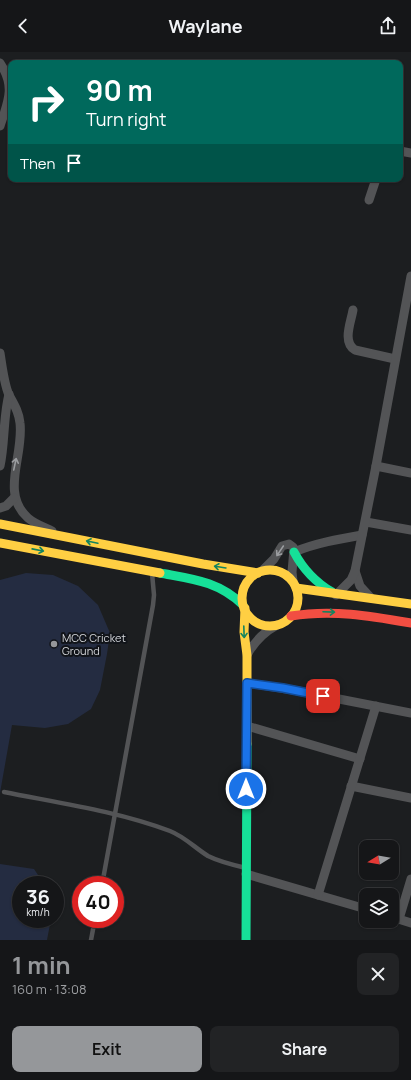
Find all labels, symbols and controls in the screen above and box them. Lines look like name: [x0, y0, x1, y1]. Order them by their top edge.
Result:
text: Waylane: [168, 14, 243, 38]
icon: back: [12, 15, 34, 37]
icon: share: [377, 15, 399, 37]
text: 90 m: [86, 71, 153, 109]
icon: right: [20, 76, 72, 128]
text: Turn right: [86, 107, 167, 131]
icon: arrive: [63, 152, 85, 174]
text: Then: [20, 153, 55, 174]
one-way arrow: [12, 458, 20, 471]
one-way arrow: [86, 537, 99, 545]
one-way arrow: [275, 545, 283, 557]
one-way arrow: [31, 546, 44, 554]
one-way arrow: [214, 563, 227, 571]
one-way arrow: [322, 609, 335, 616]
one-way arrow: [240, 625, 248, 638]
place label: MCC Cricket Ground: [62, 630, 126, 658]
marker: MCC Cricket Ground: [49, 639, 59, 649]
pin: [306, 679, 340, 713]
icon: arrive: [312, 685, 334, 707]
position arrow: [225, 768, 267, 810]
north arrow: [359, 840, 399, 880]
map controls: [359, 840, 399, 928]
speed limit sign: 40: [72, 876, 124, 928]
text: 36: [26, 883, 50, 910]
button: layers: [359, 888, 399, 928]
text: km/h: [26, 905, 50, 919]
text: 1 min: [12, 948, 71, 981]
button: close: [357, 953, 399, 995]
text: 160 m · 13:08: [12, 980, 86, 998]
button: Exit: [12, 1026, 202, 1072]
button: Share: [210, 1026, 399, 1072]

